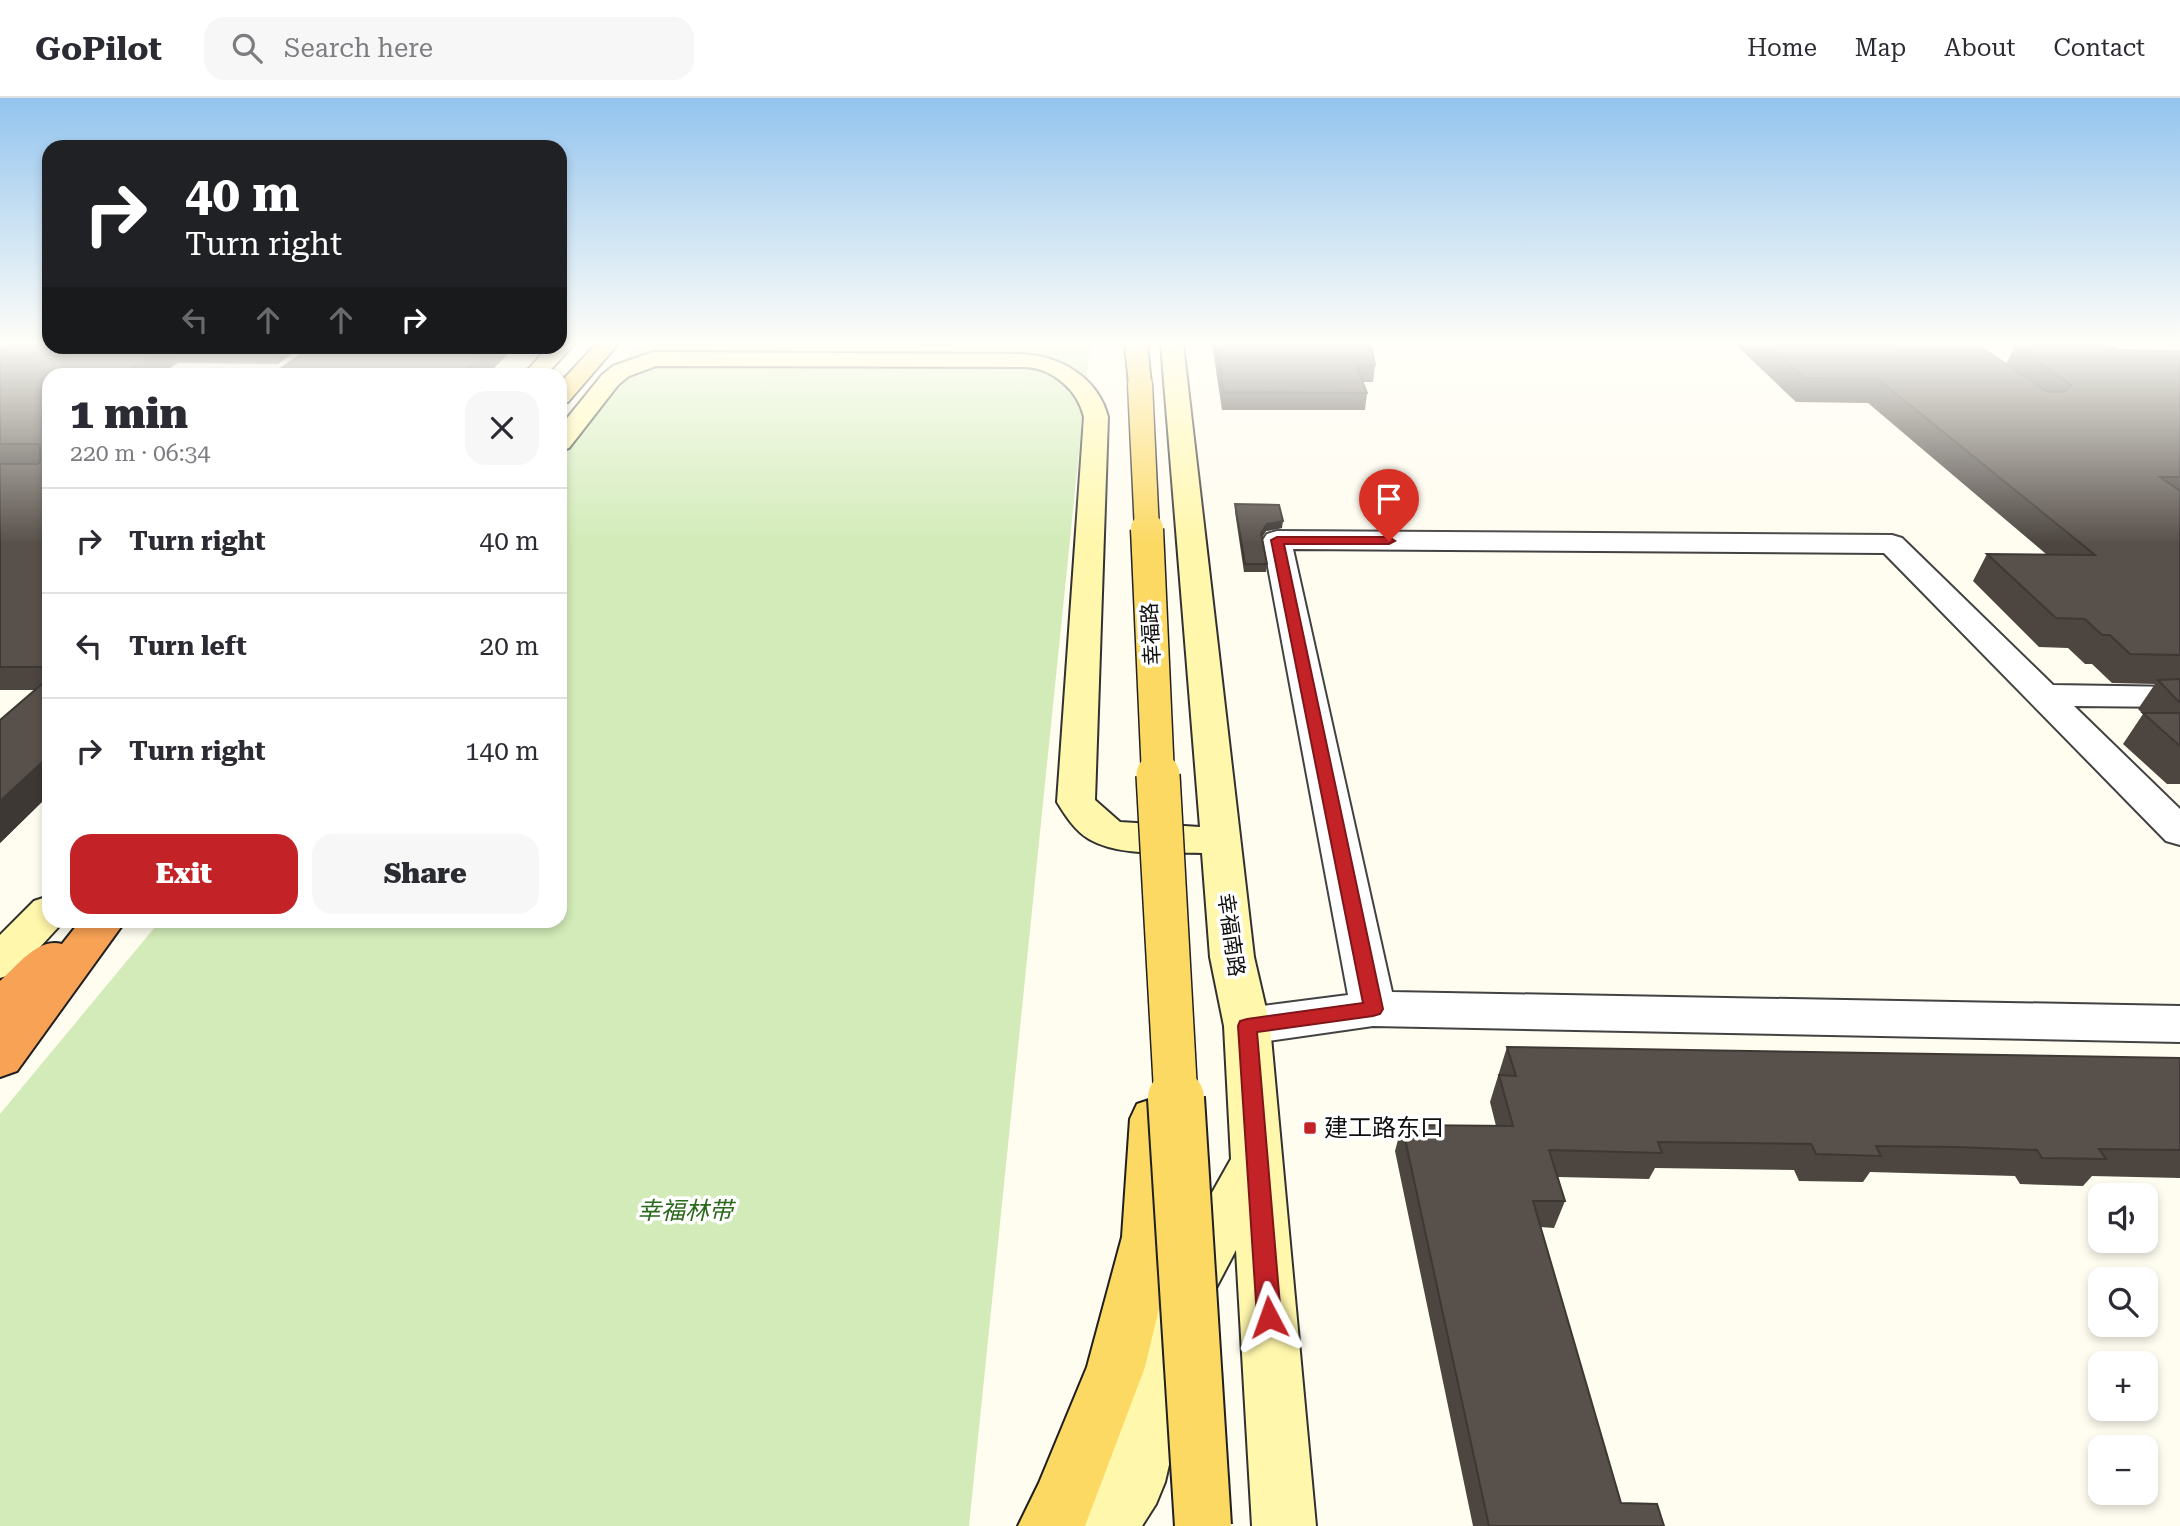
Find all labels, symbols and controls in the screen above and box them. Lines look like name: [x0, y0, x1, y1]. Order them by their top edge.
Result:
search box: [204, 17, 694, 80]
text: GoPilot: [35, 29, 162, 68]
icon: search: [228, 29, 266, 67]
text: Search here: [284, 33, 433, 63]
text: Home: [1747, 34, 1817, 62]
text: Map: [1855, 34, 1906, 62]
text: About: [1944, 34, 2015, 62]
text: Contact: [2053, 34, 2145, 62]
text: 40 m: [185, 166, 300, 223]
icon: right: [70, 168, 161, 259]
text: Turn right: [185, 225, 342, 263]
icon: left: [176, 301, 214, 339]
icon: ahead: [249, 301, 287, 339]
icon: ahead: [322, 301, 360, 339]
icon: right: [395, 301, 433, 339]
text: 1 min: [70, 389, 188, 438]
button: close: [465, 391, 539, 465]
text: 220 m · 06:34: [70, 440, 210, 467]
pin: [1359, 469, 1419, 541]
icon: arrive: [1370, 480, 1408, 518]
icon: right: [70, 522, 108, 560]
text: Turn right: [129, 526, 265, 556]
text: 40 m: [480, 526, 539, 556]
street label: 幸福路: [1137, 602, 1165, 666]
icon: left: [70, 627, 108, 665]
text: Turn left: [129, 631, 247, 661]
text: 20 m: [480, 631, 539, 661]
icon: right: [70, 732, 108, 770]
text: Turn right: [129, 736, 265, 766]
text: 140 m: [465, 736, 539, 766]
button: Exit: [70, 834, 298, 914]
button: Share: [312, 834, 539, 914]
street label: 幸福南路: [1213, 892, 1249, 978]
place label: 建工路东口: [1324, 1114, 1444, 1142]
marker: 建工路东口: [1302, 1120, 1318, 1136]
map controls: [2088, 1183, 2158, 1505]
button: sound: [2088, 1183, 2158, 1253]
park label: 幸福林带: [637, 1197, 737, 1225]
button: search: [2088, 1267, 2158, 1337]
position arrow: [1232, 1280, 1306, 1354]
button: +: [2088, 1351, 2158, 1421]
button: −: [2088, 1435, 2158, 1505]

